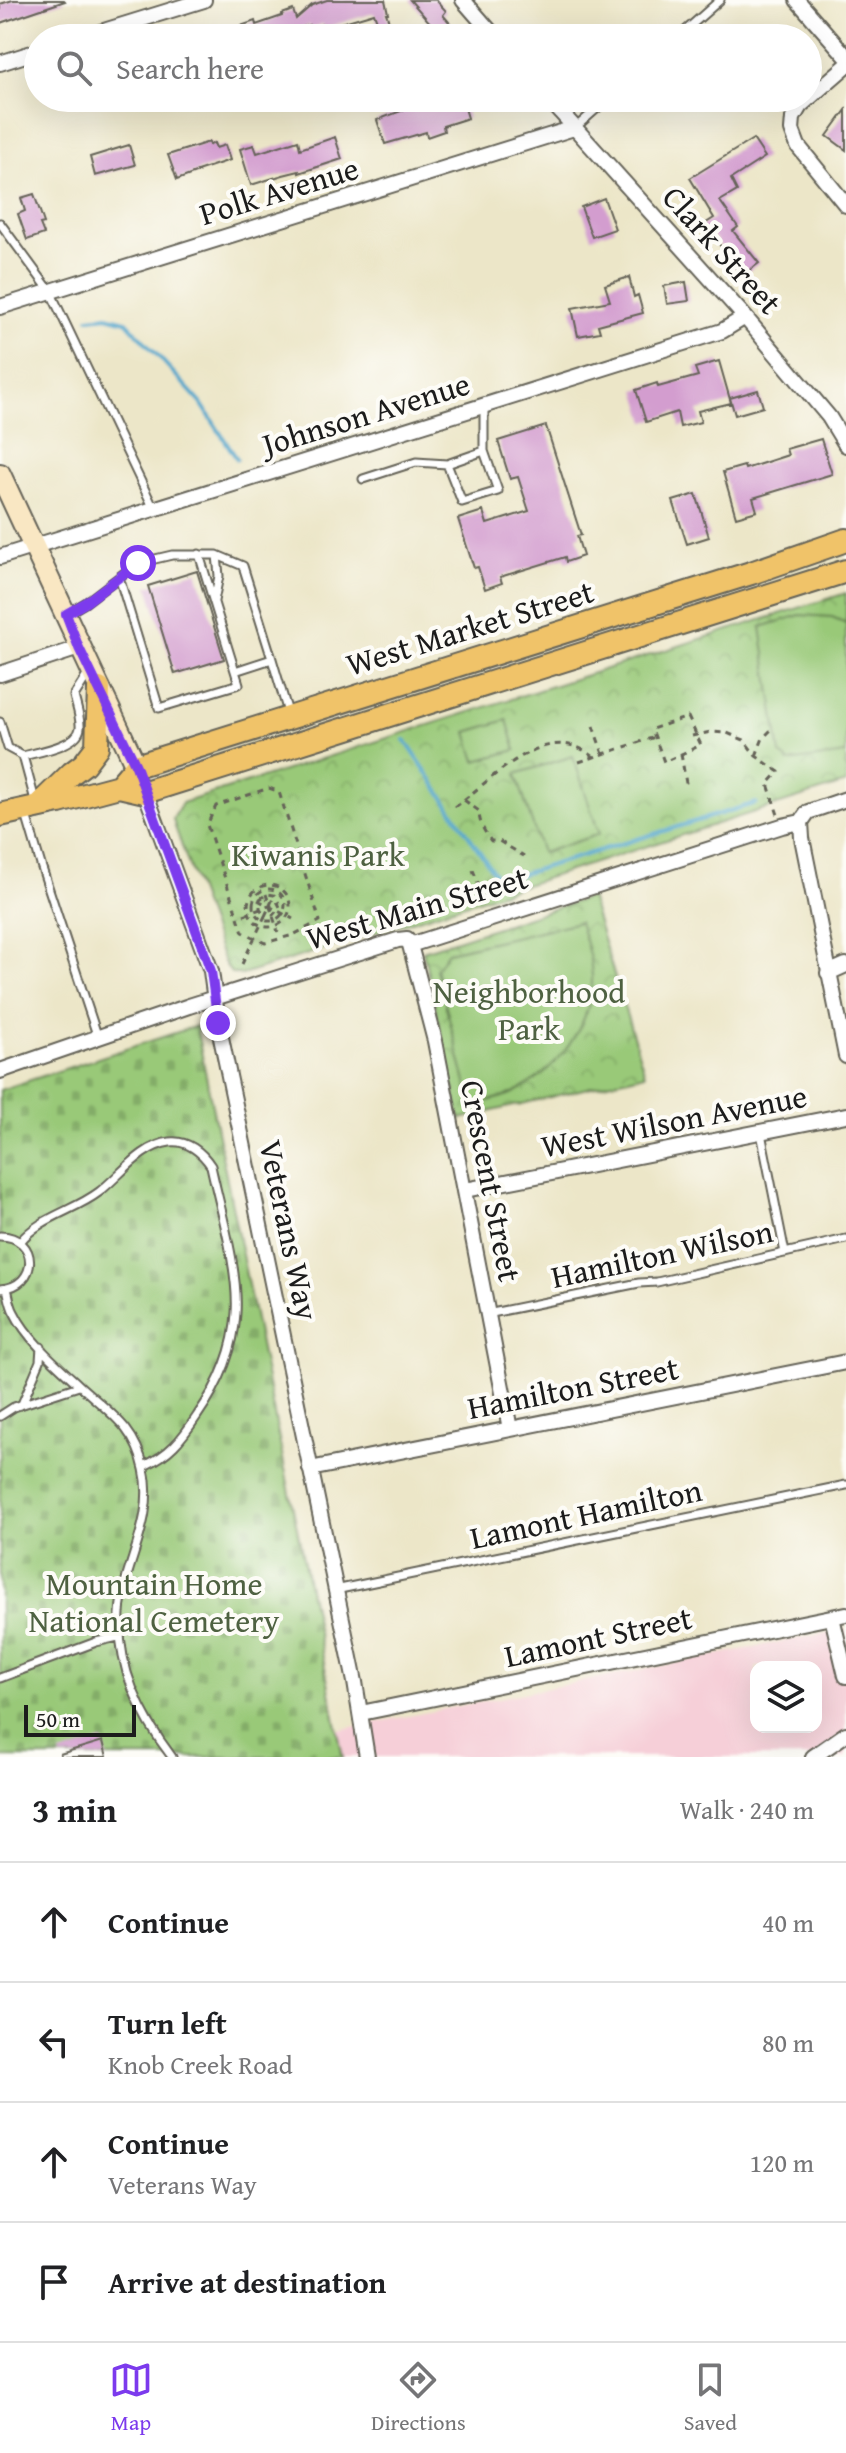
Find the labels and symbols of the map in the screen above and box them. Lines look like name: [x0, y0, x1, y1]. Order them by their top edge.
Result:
street label: Polk Avenue: [193, 144, 364, 237]
street label: Clark Street: [652, 175, 793, 324]
street label: Johnson Avenue: [252, 360, 475, 469]
route start: [120, 545, 156, 581]
street label: West Market Street: [340, 568, 599, 687]
park label: Kiwanis Park: [231, 831, 406, 878]
street label: West Main Street: [301, 853, 533, 962]
park label: Neighborhood Park: [433, 968, 625, 1052]
route end: [200, 1005, 236, 1041]
street label: West Wilson Avenue: [537, 1072, 811, 1169]
street label: Crescent Street: [449, 1076, 534, 1286]
street label: Veterans Way: [247, 1135, 332, 1324]
street label: Hamilton Wilson: [547, 1207, 777, 1300]
street label: Hamilton Street: [463, 1344, 682, 1431]
street label: Lamont Hamilton: [466, 1466, 706, 1561]
park label: Mountain Home National Cemetery: [29, 1560, 279, 1644]
street label: Lamont Street: [500, 1594, 696, 1679]
scale bar: [24, 1701, 136, 1737]

